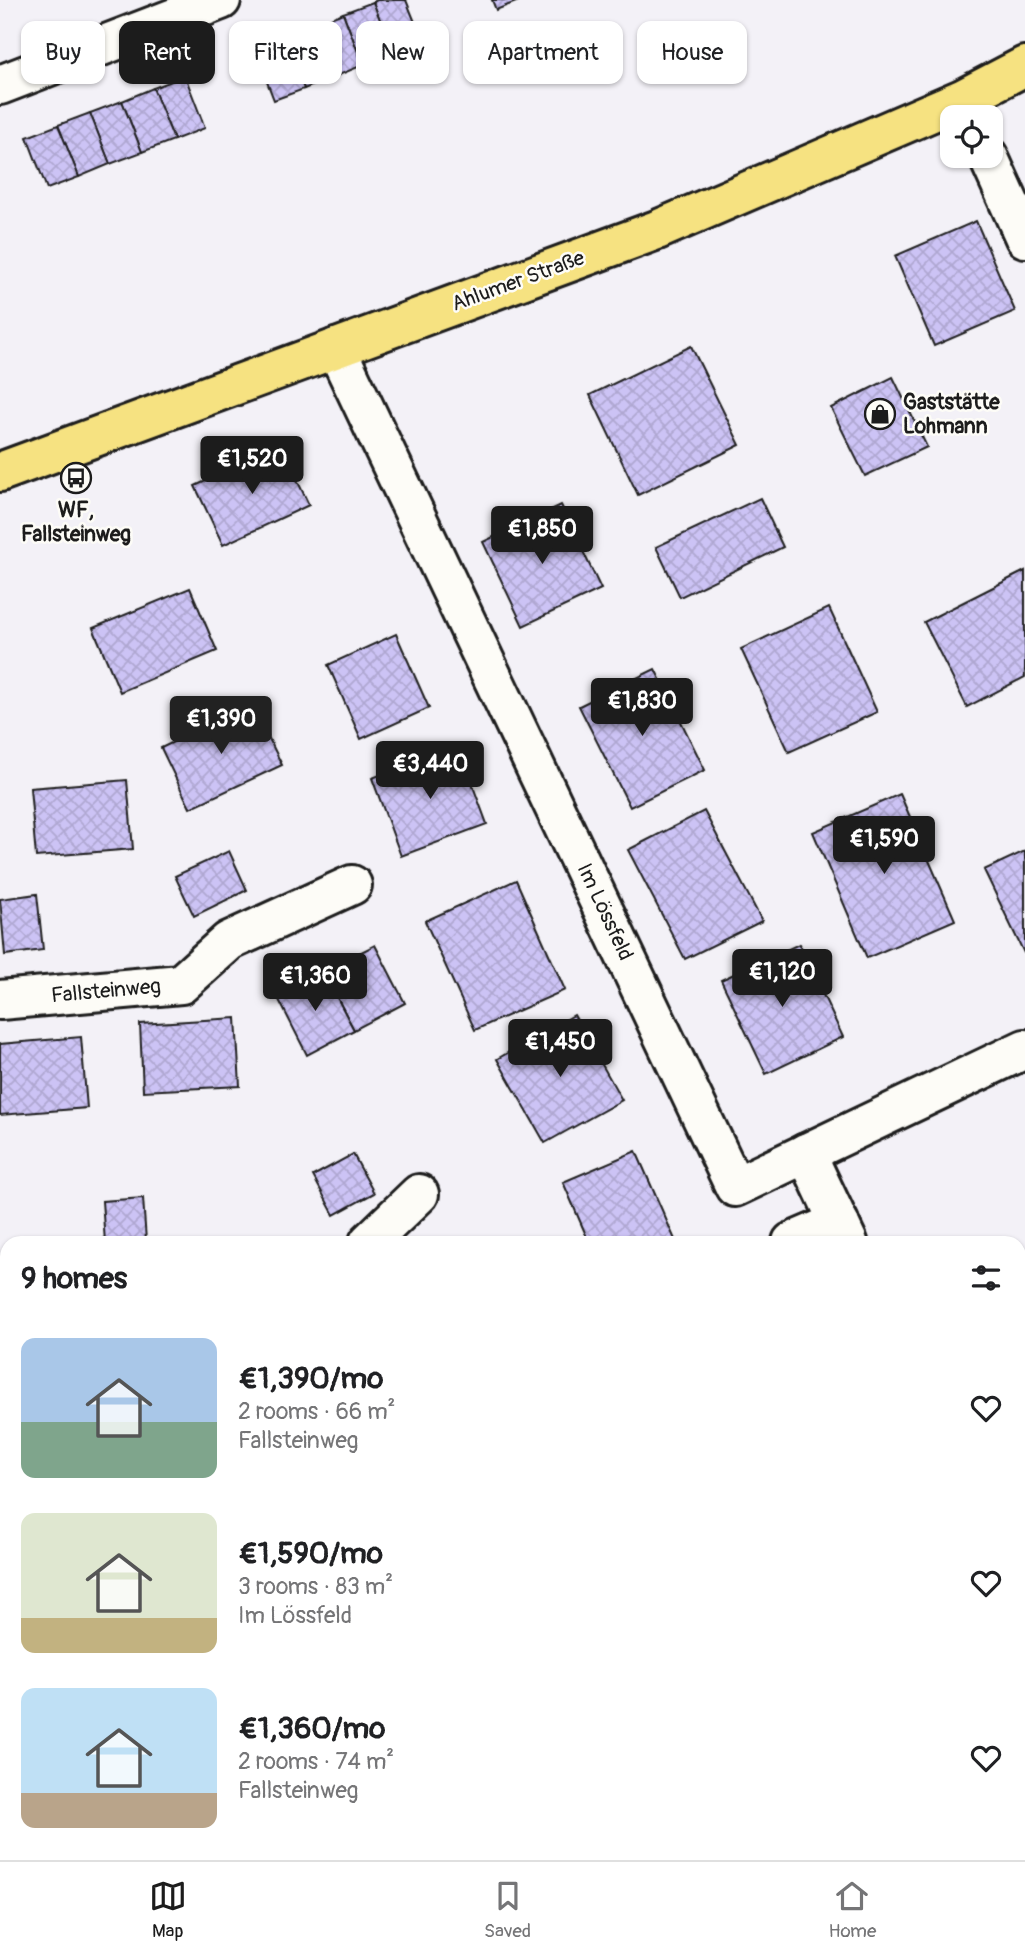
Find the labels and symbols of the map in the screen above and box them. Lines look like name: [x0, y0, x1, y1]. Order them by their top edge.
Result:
street label: Ahlumer Straße: [448, 244, 589, 317]
place label: Gaststätte Lohmann: [903, 389, 1000, 440]
shop icon: Gaststätte Lohmann: [863, 397, 897, 431]
pin: €1,520: [195, 436, 309, 496]
bus stop icon: WF, Fallsteinweg: [59, 461, 93, 495]
place label: WF, Fallsteinweg: [21, 497, 131, 548]
pin: €1,850: [485, 506, 599, 566]
pin: €1,830: [585, 678, 699, 738]
pin: €1,390: [164, 696, 278, 756]
pin: €3,440: [373, 742, 487, 801]
pin: €1,590: [827, 816, 941, 876]
street label: Im Lössfeld: [571, 859, 639, 965]
pin: €1,120: [725, 950, 839, 1009]
pin: €1,360: [258, 954, 372, 1013]
street label: Fallsteinweg: [50, 973, 162, 1009]
pin: €1,450: [503, 1020, 617, 1079]

